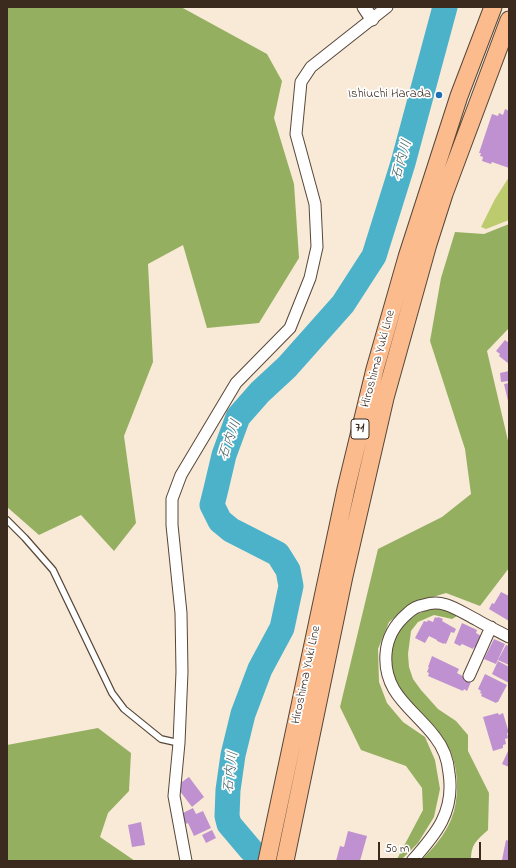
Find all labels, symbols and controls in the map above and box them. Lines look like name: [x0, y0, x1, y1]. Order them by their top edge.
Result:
place label: Ishiuchi Harada: [348, 87, 431, 103]
marker: Ishiuchi Harada: [434, 90, 444, 100]
water label: 石内川: [389, 137, 417, 183]
street label: Hiroshima Yuki Line: [358, 309, 400, 409]
water label: 石内川: [216, 417, 246, 463]
road number: 71: [351, 419, 369, 439]
street label: Hiroshima Yuki Line: [289, 624, 325, 726]
water label: 石内川: [221, 750, 243, 794]
scale bar: [380, 834, 483, 860]
text: 50 m: [385, 840, 409, 858]

